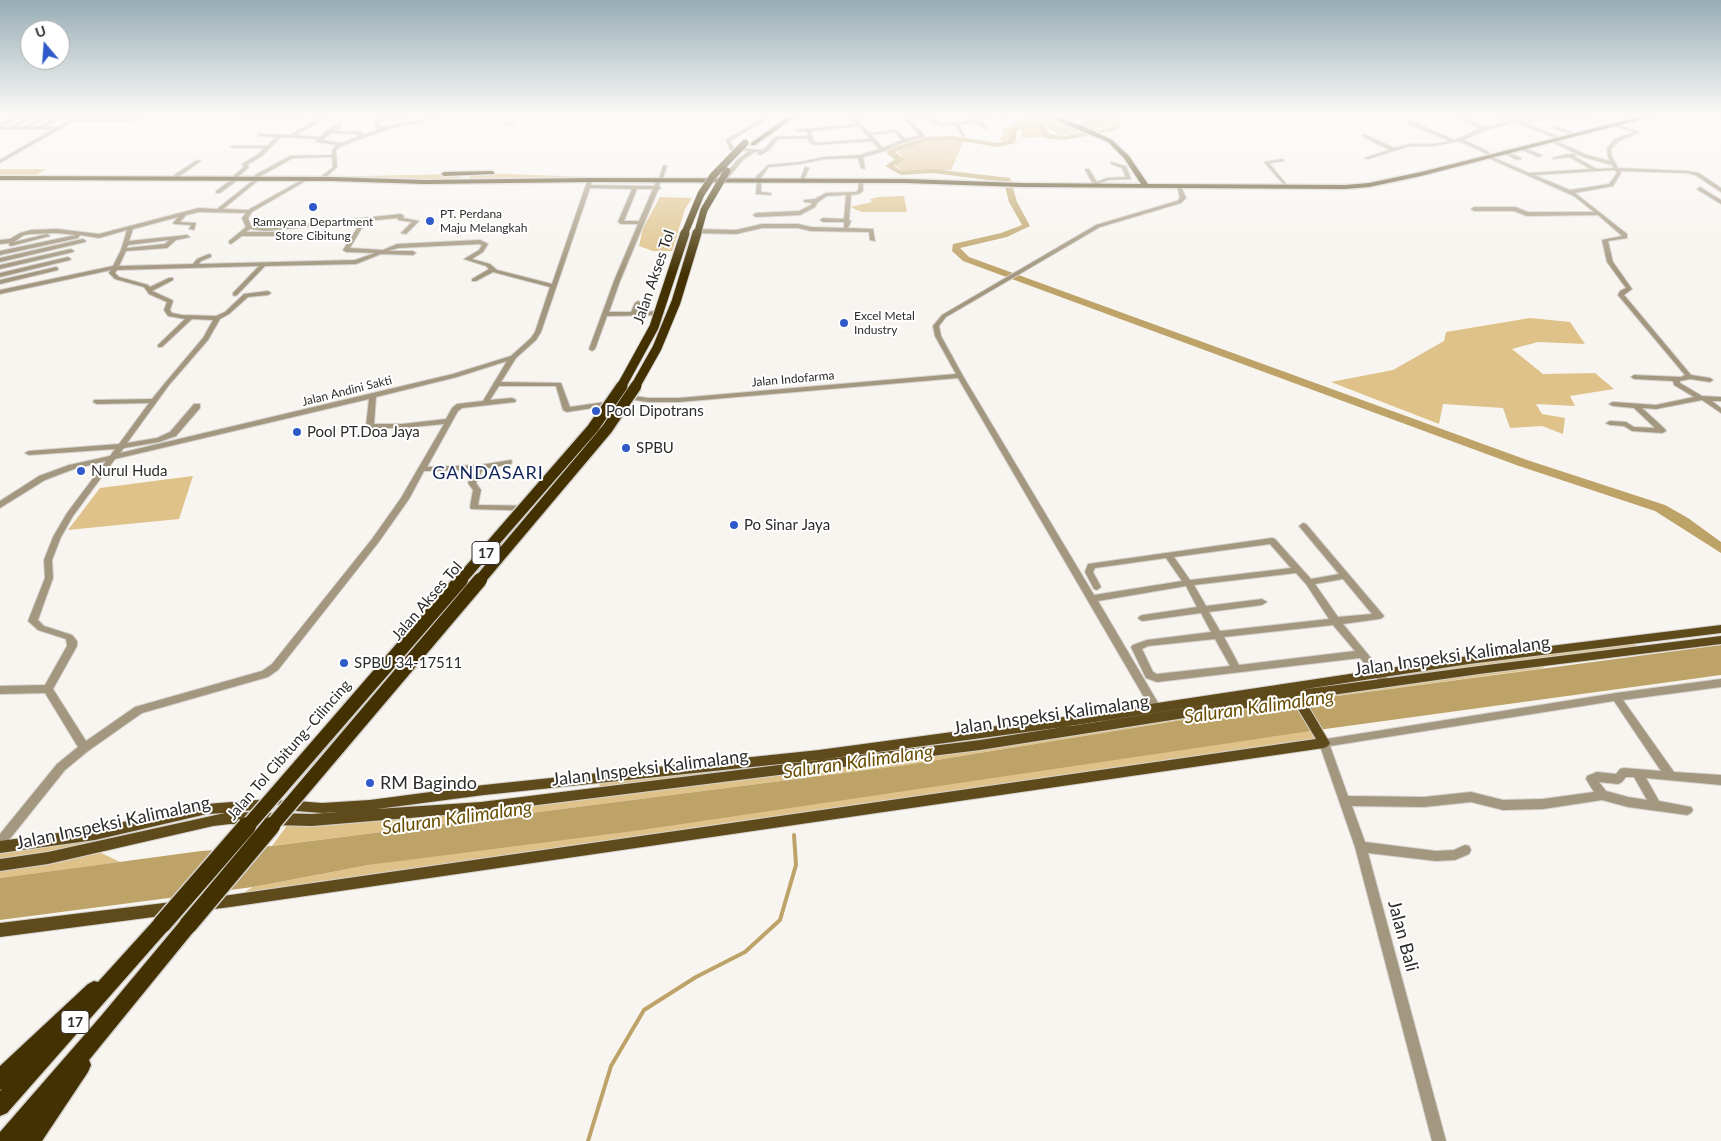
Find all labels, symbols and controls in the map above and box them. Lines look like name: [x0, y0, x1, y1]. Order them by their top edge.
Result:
north arrow: [20, 20, 70, 70]
text: U: [33, 22, 48, 41]
marker: Ramayana Department Store Cibitung: [307, 201, 319, 213]
place label: PT. Perdana Maju Melangkah: [440, 207, 527, 235]
place label: Ramayana Department Store Cibitung: [253, 215, 373, 243]
marker: PT. Perdana Maju Melangkah: [424, 215, 436, 227]
street label: Jalan Akses Tol: [629, 228, 679, 326]
place label: Excel Metal Industry: [854, 309, 915, 337]
marker: Excel Metal Industry: [838, 317, 850, 329]
street label: Jalan Indofarma: [751, 368, 835, 390]
street label: Jalan Andini Sakti: [300, 373, 394, 409]
place label: Pool Dipotrans: [606, 402, 704, 420]
marker: Pool Dipotrans: [590, 405, 602, 417]
place label: Pool PT.Doa Jaya: [307, 423, 420, 441]
marker: Pool PT.Doa Jaya: [291, 426, 303, 438]
place label: SPBU: [636, 439, 674, 457]
marker: SPBU: [620, 442, 632, 454]
place label: Nurul Huda: [91, 462, 167, 480]
district label: GANDASARI: [431, 462, 545, 484]
marker: Nurul Huda: [75, 465, 87, 477]
place label: Po Sinar Jaya: [744, 516, 830, 534]
marker: Po Sinar Jaya: [728, 519, 740, 531]
road number: 17: [472, 542, 500, 564]
street label: Jalan Akses Tol: [388, 558, 466, 644]
street label: Jalan Inspeksi Kalimalang: [1352, 632, 1552, 680]
place label: SPBU 34-17511: [354, 654, 462, 672]
marker: SPBU 34-17511: [338, 657, 350, 669]
street label: Jalan Tol Cibitung–Cilincing: [223, 676, 355, 824]
water label: Saluran Kalimalang: [1182, 685, 1336, 729]
street label: Jalan Inspeksi Kalimalang: [951, 691, 1151, 739]
water label: Saluran Kalimalang: [781, 740, 935, 784]
street label: Jalan Inspeksi Kalimalang: [550, 745, 750, 791]
place label: RM Bagindo: [380, 772, 477, 794]
marker: RM Bagindo: [364, 777, 376, 789]
street label: Jalan Inspeksi Kalimalang: [14, 792, 212, 854]
water label: Saluran Kalimalang: [380, 796, 534, 840]
street label: Jalan Bali: [1383, 898, 1423, 974]
road number: 17: [61, 1010, 89, 1034]

